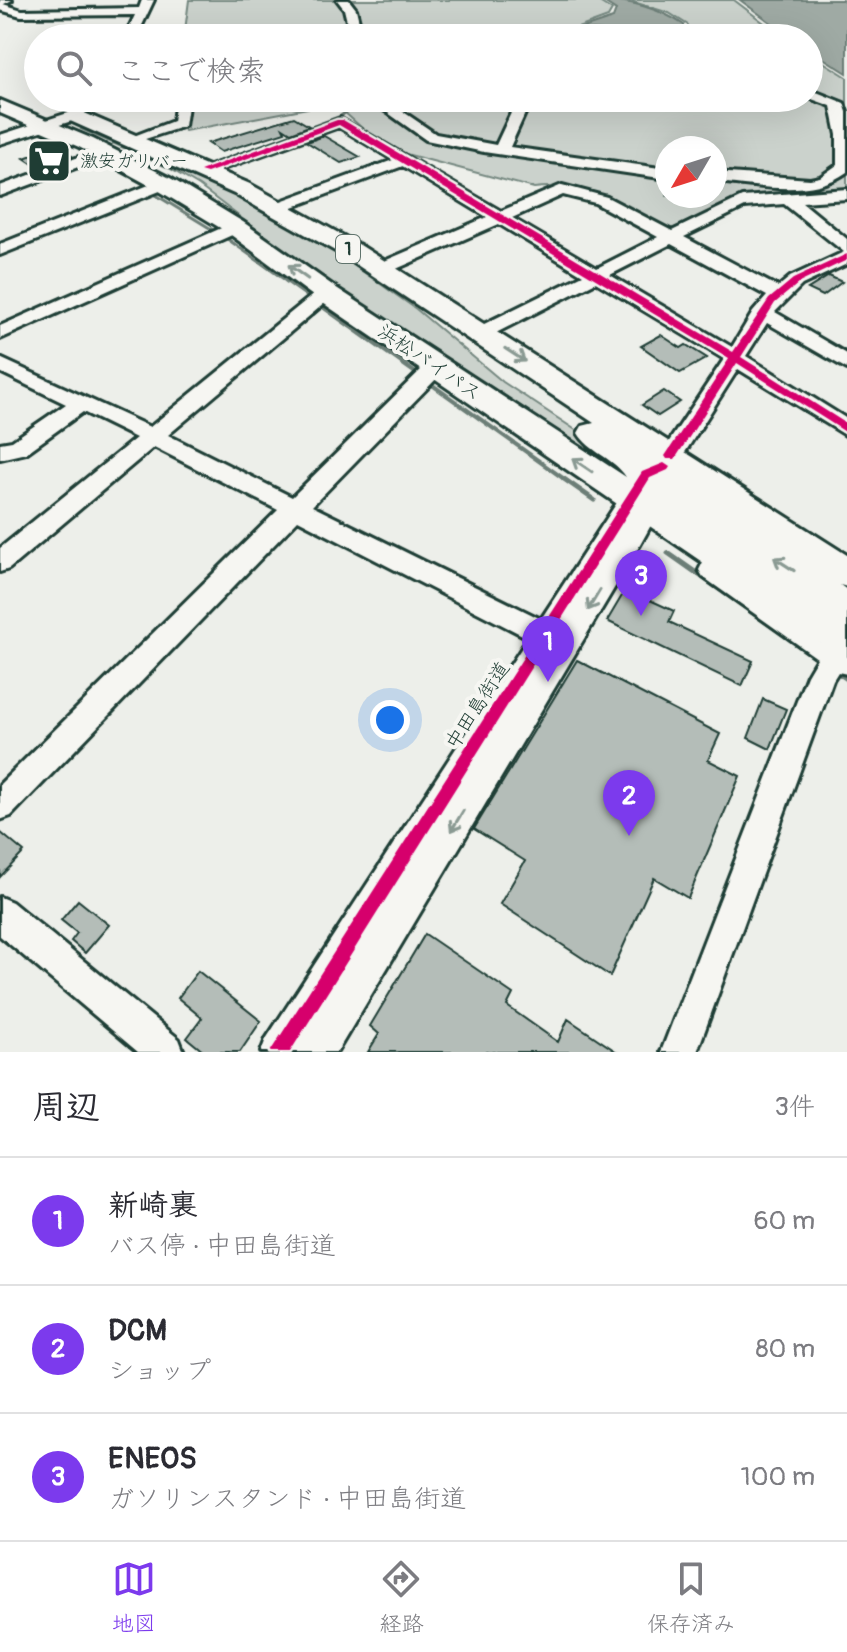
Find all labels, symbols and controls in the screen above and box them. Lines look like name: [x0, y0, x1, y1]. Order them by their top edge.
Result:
search box: [24, 24, 823, 112]
icon: search: [52, 46, 96, 90]
text: ここで検索: [116, 53, 266, 90]
north arrow: [655, 136, 727, 208]
supermarket icon: 激安ガリバー: [25, 137, 73, 185]
place label: 激安ガリバー: [80, 150, 188, 173]
road number: 1: [336, 235, 360, 263]
one-way arrow: [287, 264, 309, 280]
street label: 浜松バイパス: [373, 319, 486, 406]
one-way arrow: [503, 347, 525, 363]
one-way arrow: [572, 457, 594, 473]
pin: 3: [615, 550, 667, 616]
one-way arrow: [774, 555, 796, 572]
one-way arrow: [585, 588, 601, 611]
pin: 1: [522, 616, 574, 682]
street label: 中田島街道: [440, 657, 515, 754]
your location: [370, 700, 410, 740]
pin: 2: [603, 770, 655, 836]
one-way arrow: [449, 809, 465, 832]
text: 周辺: [32, 1086, 100, 1129]
text: 3件: [774, 1091, 815, 1123]
text: 新崎裏: [108, 1187, 198, 1224]
text: 1: [53, 1205, 63, 1237]
text: 60 m: [753, 1205, 815, 1237]
text: バス停 · 中田島街道: [108, 1230, 336, 1262]
text: DCM: [108, 1312, 167, 1349]
text: 2: [51, 1333, 65, 1365]
text: 80 m: [755, 1333, 815, 1365]
text: ショップ: [108, 1355, 211, 1387]
text: ENEOS: [108, 1440, 197, 1477]
text: 3: [51, 1461, 65, 1493]
text: 100 m: [741, 1461, 815, 1493]
text: ガソリンスタンド · 中田島街道: [108, 1483, 466, 1515]
tab: 地図: [112, 1557, 156, 1638]
tab: 経路: [379, 1557, 423, 1638]
tab: 保存済み: [647, 1557, 735, 1638]

